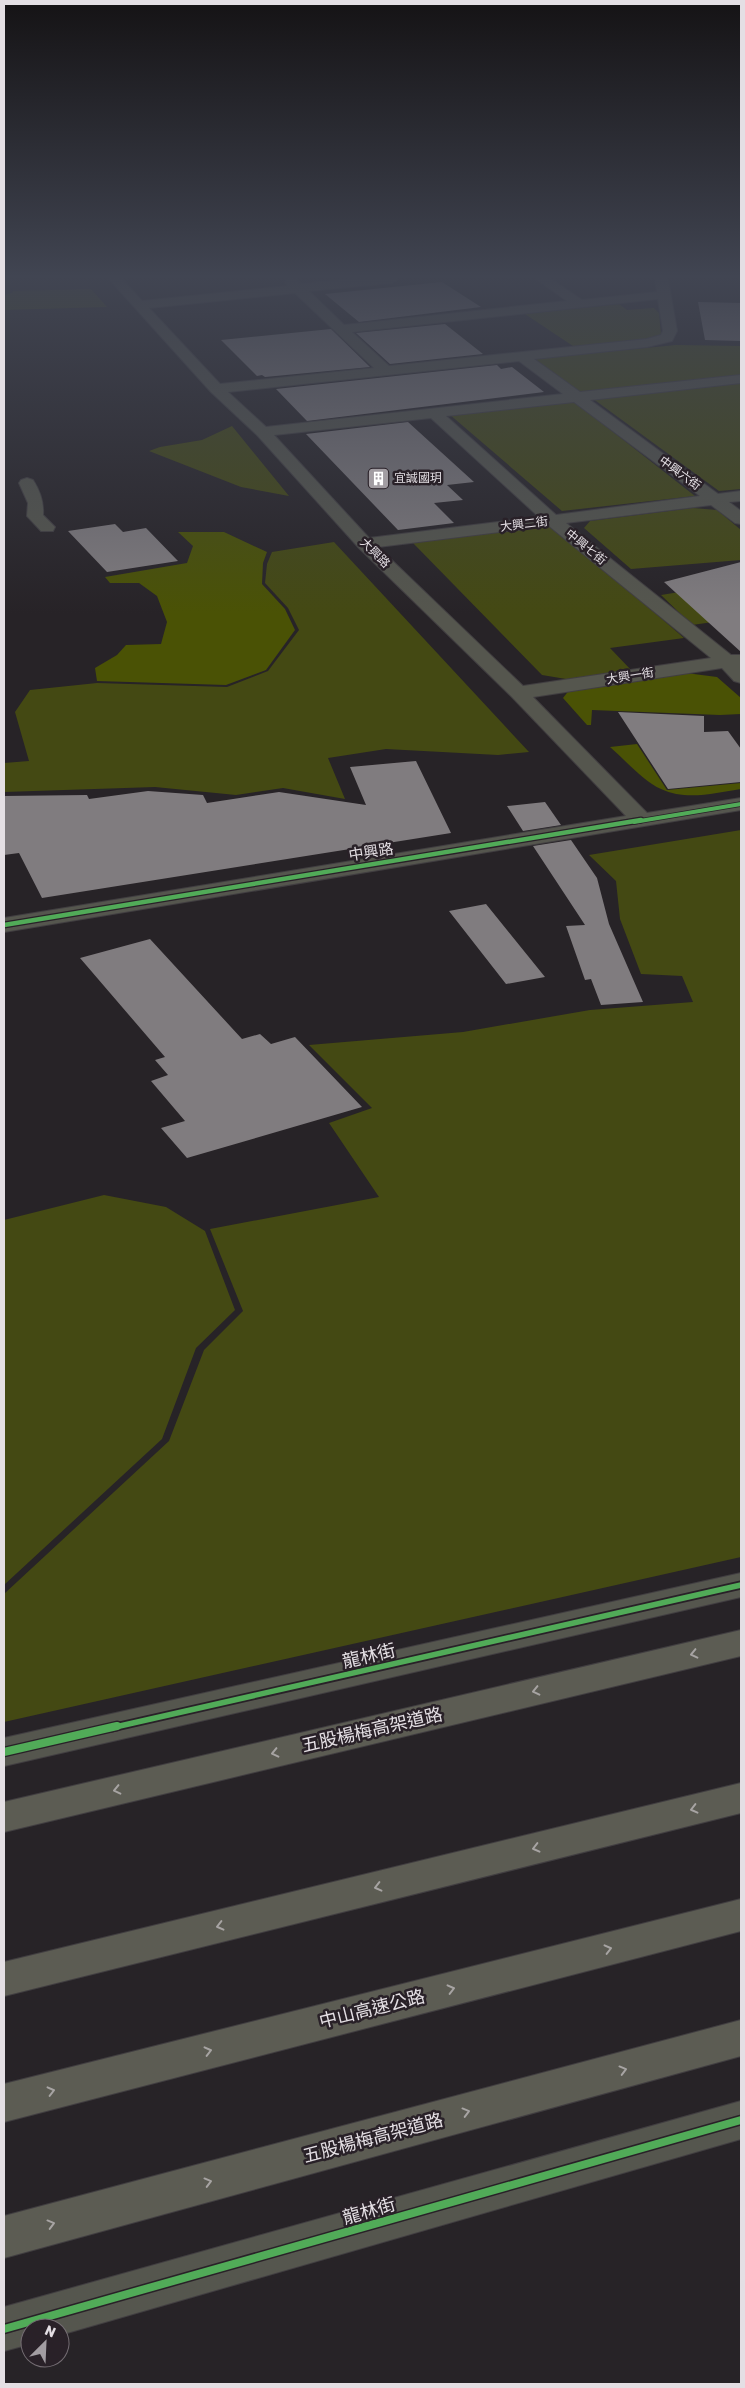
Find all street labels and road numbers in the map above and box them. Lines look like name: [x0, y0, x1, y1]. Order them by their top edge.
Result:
street label: 中興六街: [656, 453, 704, 493]
street label: 大興二街: [499, 514, 549, 534]
street label: 中興七街: [563, 526, 609, 568]
street label: 大興路: [357, 535, 393, 571]
street label: 大興一街: [605, 665, 655, 687]
street label: 中興路: [347, 840, 395, 864]
street label: 龍林街: [340, 1639, 398, 1673]
street label: 五股楊梅高架道路: [299, 1703, 445, 1757]
street label: 中山高速公路: [317, 1985, 427, 2033]
street label: 五股楊梅高架道路: [301, 2109, 445, 2167]
street label: 龍林街: [340, 2193, 398, 2229]

